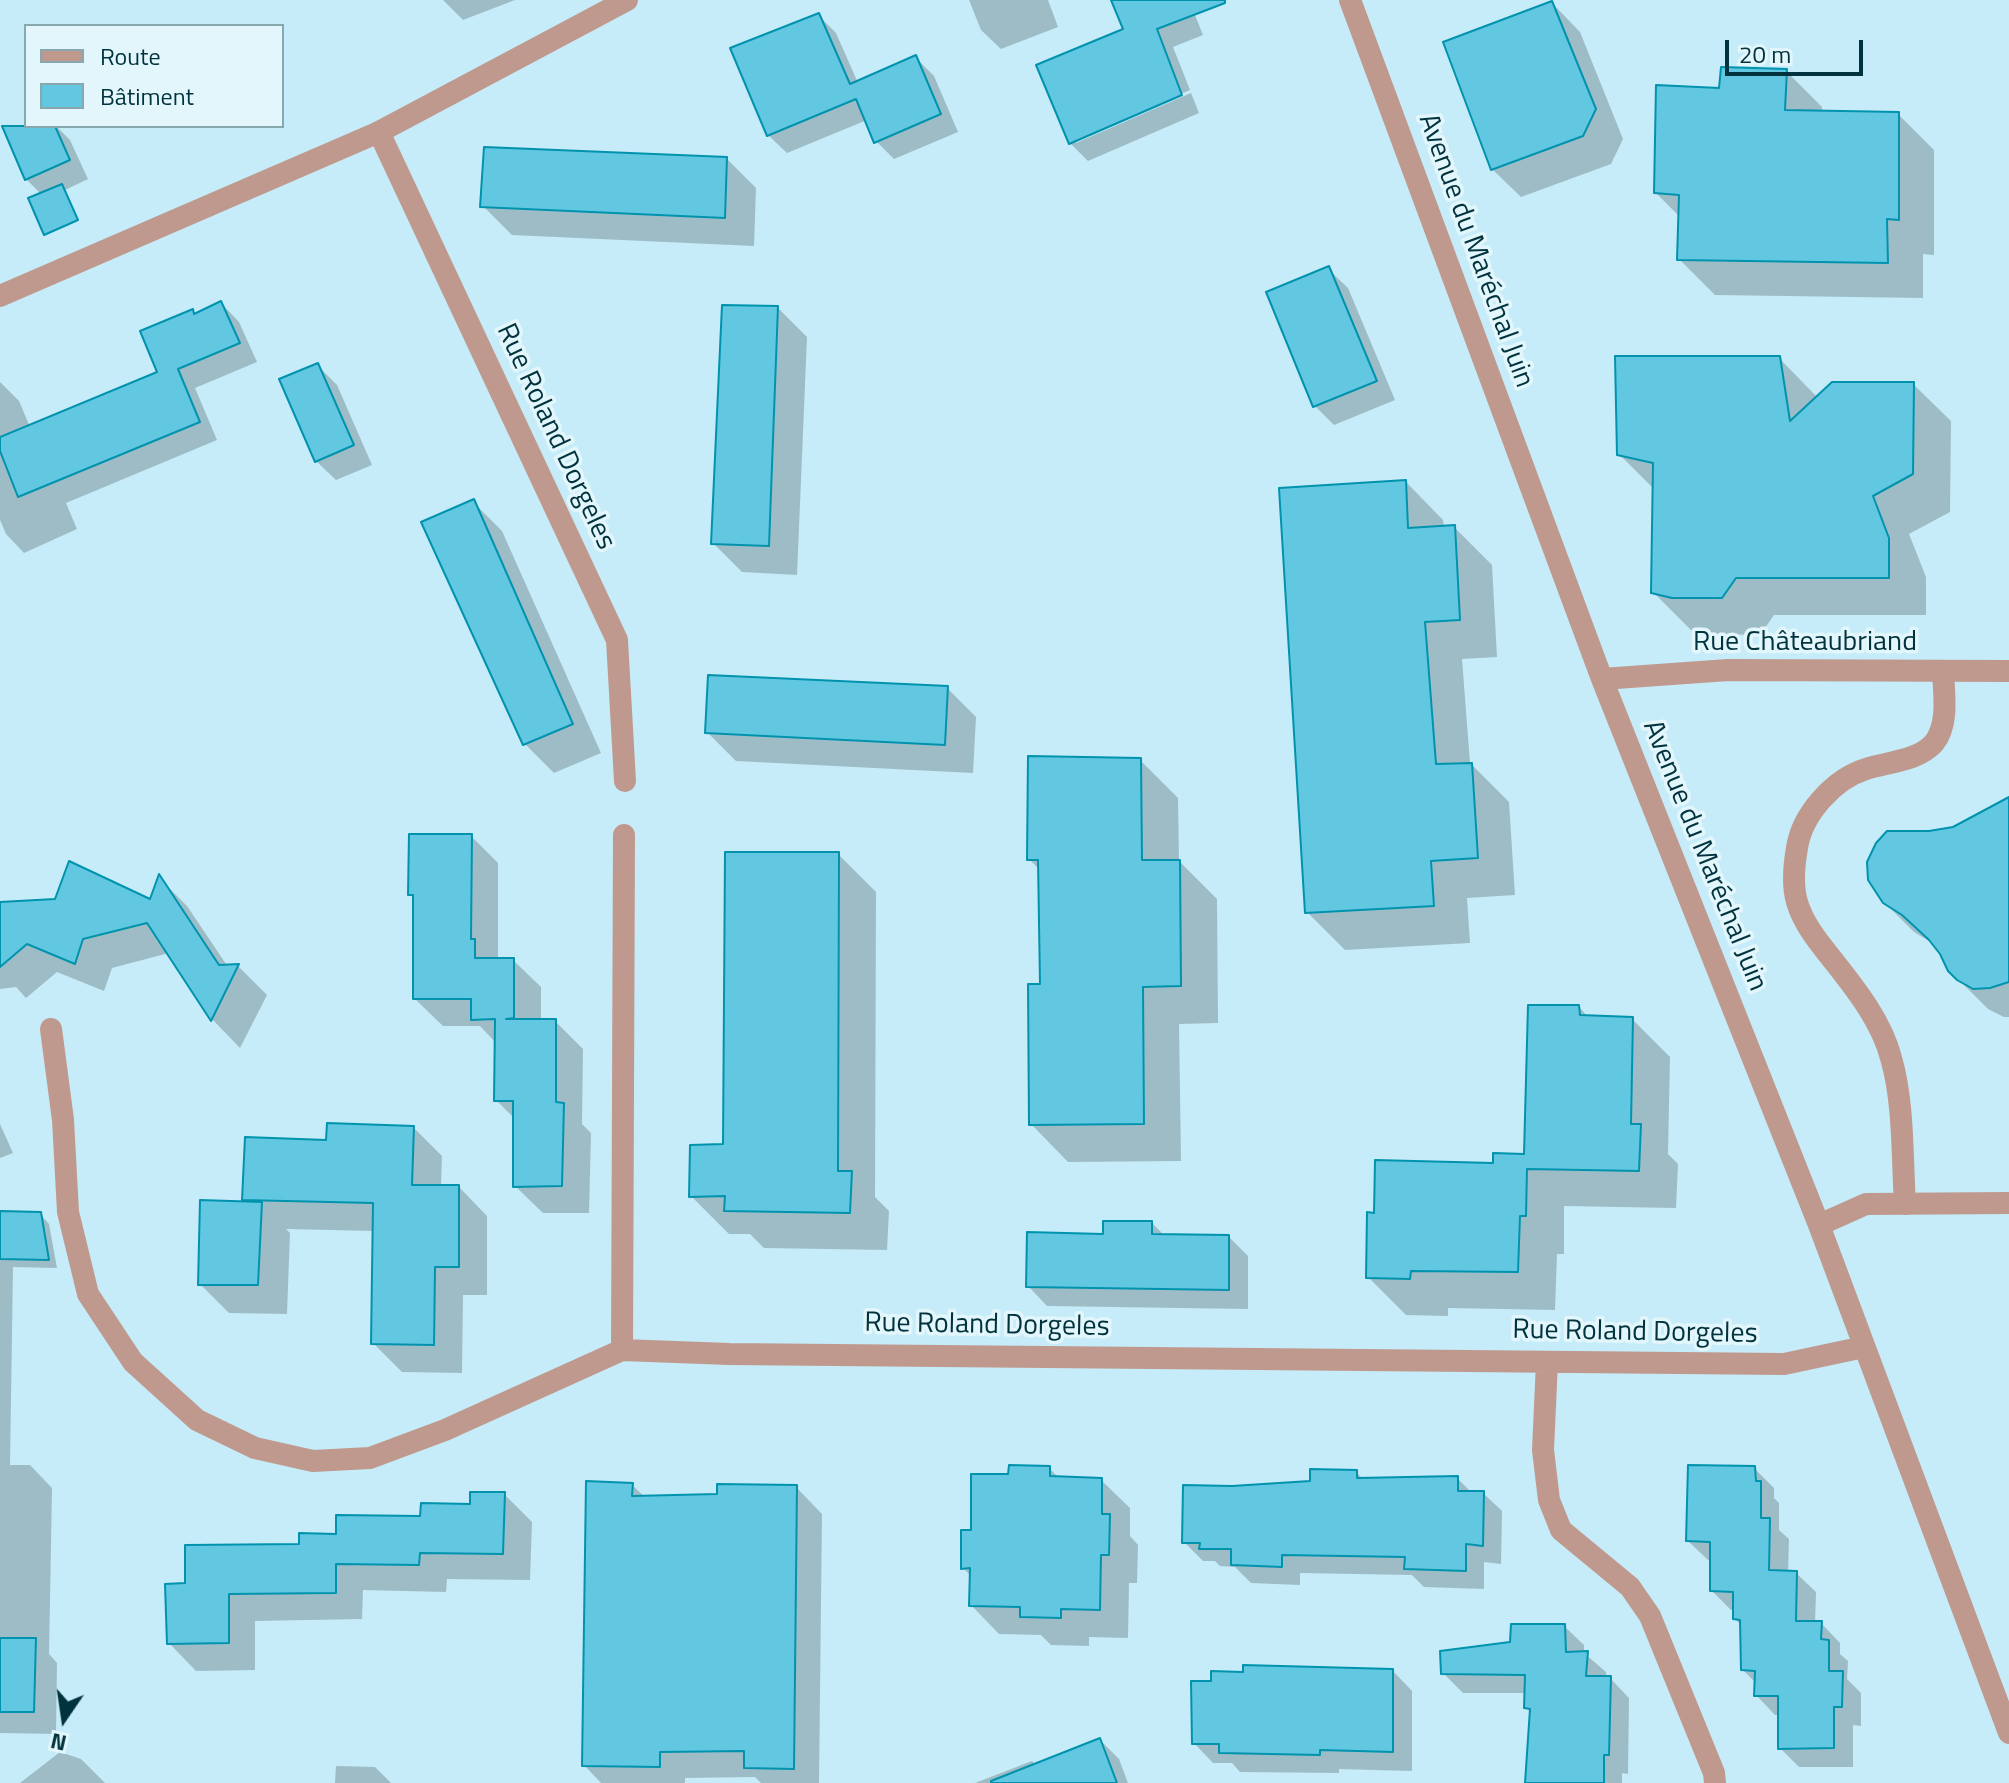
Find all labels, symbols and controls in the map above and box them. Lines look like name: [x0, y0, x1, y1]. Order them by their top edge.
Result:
legend: [24, 24, 284, 128]
scale bar: [1729, 24, 1867, 74]
text: 20 m: [1739, 36, 1791, 72]
text: Route: [100, 38, 161, 74]
text: Bâtiment: [100, 78, 194, 114]
street label: Avenue du Maréchal Juin: [1410, 110, 1540, 392]
street label: Rue Roland Dorgeles: [488, 319, 622, 555]
street label: Rue Châteaubriand: [1693, 626, 1917, 660]
street label: Avenue du Maréchal Juin: [1634, 716, 1774, 996]
street label: Rue Roland Dorgeles: [864, 1307, 1110, 1345]
street label: Rue Roland Dorgeles: [1512, 1314, 1758, 1352]
north arrow: [24, 1679, 104, 1759]
text: N: [47, 1724, 70, 1761]

